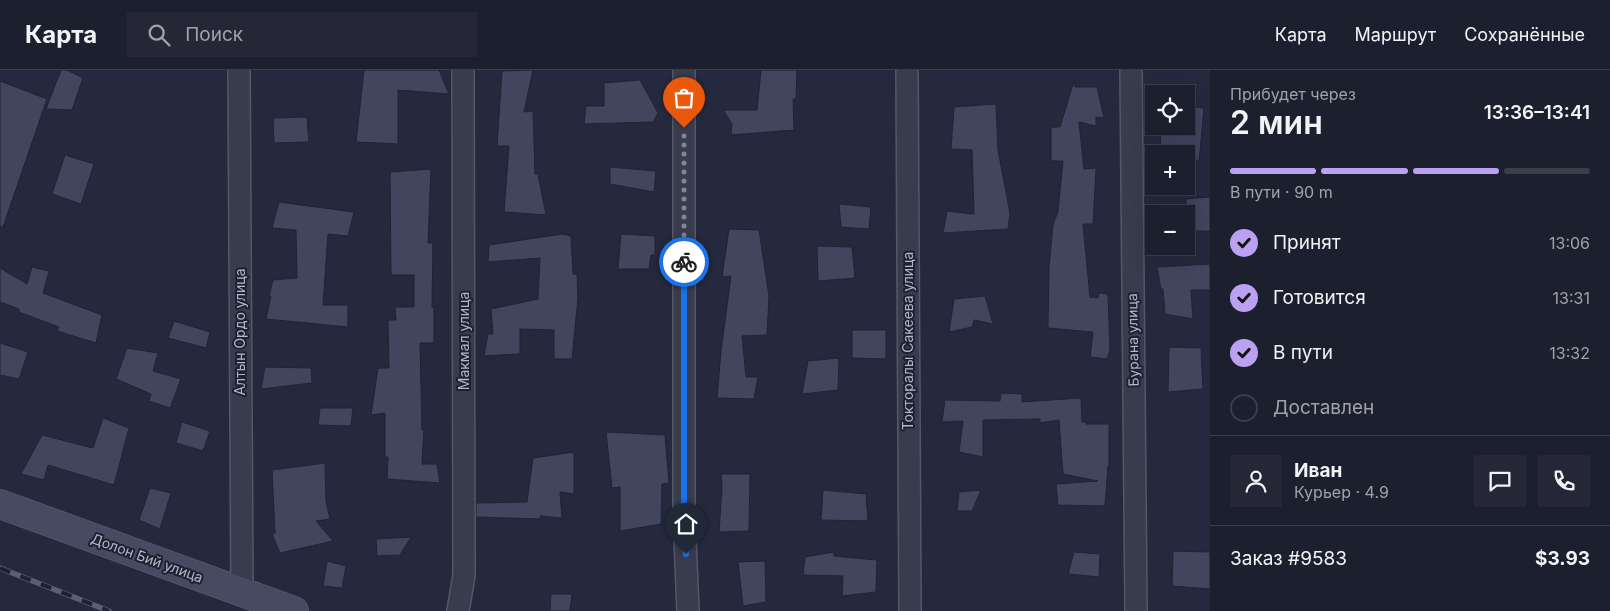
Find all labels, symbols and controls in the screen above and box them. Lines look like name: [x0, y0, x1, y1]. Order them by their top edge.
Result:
search box: [127, 12, 477, 57]
text: Карта: [25, 20, 97, 49]
icon: search: [145, 21, 173, 49]
text: Поиск: [185, 23, 243, 46]
text: Карта: [1275, 24, 1327, 45]
text: Маршрут: [1355, 24, 1436, 45]
text: Сохранённые: [1464, 24, 1585, 45]
pin: [663, 77, 705, 128]
icon: bag: [670, 84, 698, 112]
text: Прибудет через: [1230, 84, 1356, 104]
map controls: [1145, 85, 1195, 255]
button: locate: [1145, 85, 1195, 135]
text: 13:36–13:41: [1484, 101, 1590, 124]
text: 2 мин: [1230, 103, 1323, 142]
button: +: [1145, 145, 1195, 195]
text: В пути · 90 m: [1230, 182, 1333, 202]
button: −: [1145, 205, 1195, 255]
icon: check: [1230, 229, 1258, 257]
text: Принят: [1273, 231, 1341, 254]
text: 13:06: [1549, 233, 1590, 253]
courier: [659, 237, 709, 287]
icon: bike: [670, 248, 698, 276]
street label: Токторалы Сакеева улица: [899, 252, 916, 430]
street label: Алтын Ордо улица: [231, 268, 248, 396]
icon: check: [1230, 284, 1258, 312]
text: Готовится: [1273, 286, 1366, 309]
text: 13:31: [1553, 288, 1590, 308]
street label: Макмал улица: [455, 292, 472, 390]
street label: Бурана улица: [1123, 293, 1142, 387]
icon: check: [1230, 339, 1258, 367]
text: В пути: [1273, 341, 1333, 364]
text: 13:32: [1549, 343, 1590, 363]
text: Доставлен: [1273, 396, 1374, 419]
button: person: [1230, 455, 1282, 507]
button: chat: [1474, 455, 1526, 507]
button: phone: [1538, 455, 1590, 507]
text: Иван: [1294, 459, 1342, 482]
text: Курьер · 4.9: [1294, 482, 1389, 502]
pin: [665, 503, 707, 554]
icon: home: [672, 510, 700, 538]
street label: Долон Бий улица: [89, 529, 205, 586]
text: Заказ #9583: [1230, 547, 1347, 570]
text: $3.93: [1535, 547, 1590, 570]

